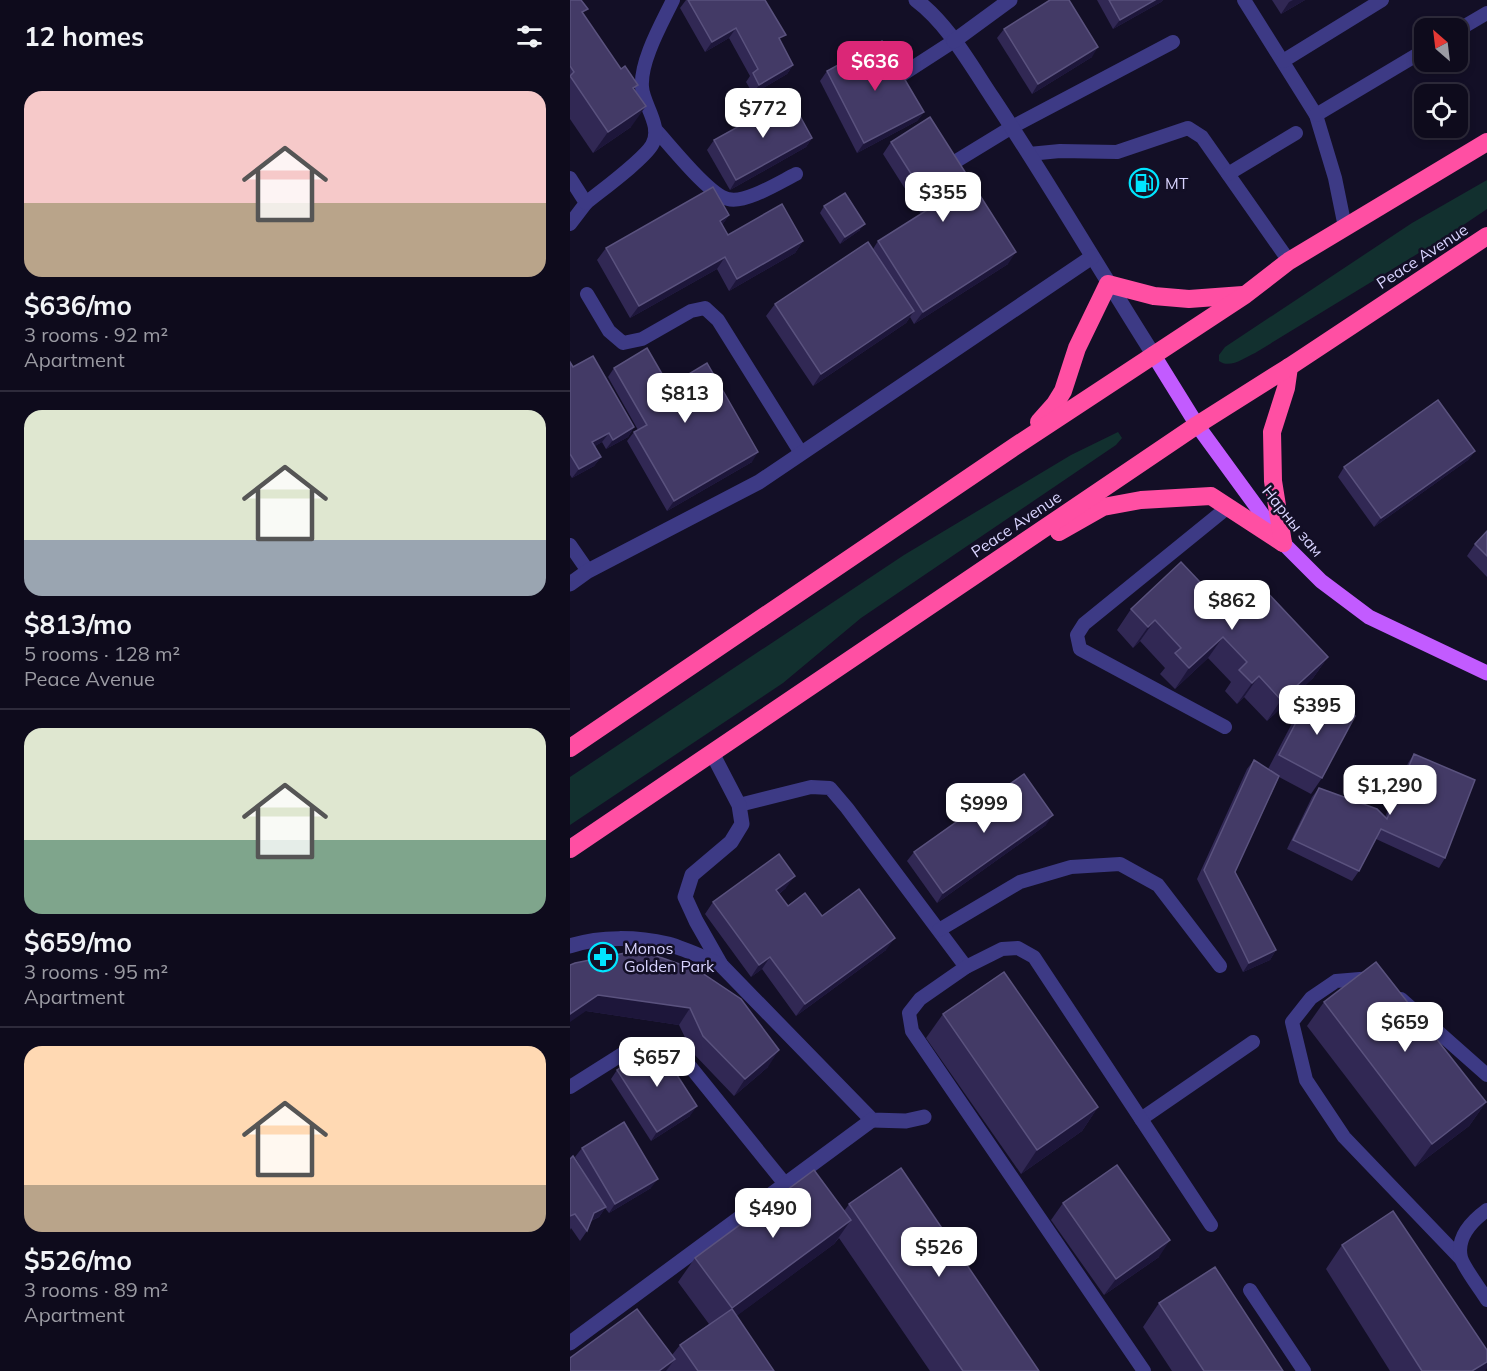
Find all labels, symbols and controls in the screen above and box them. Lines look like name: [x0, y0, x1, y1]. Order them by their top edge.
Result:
north arrow: [1414, 18, 1468, 72]
map controls: [1414, 18, 1468, 138]
text: 12 homes: [24, 20, 144, 53]
icon: filters: [513, 20, 546, 53]
pin: $636: [839, 41, 911, 92]
text: $636: [851, 48, 899, 73]
button: locate: [1414, 84, 1468, 138]
pin: $772: [727, 88, 799, 139]
text: $772: [739, 95, 787, 120]
icon: home: [231, 130, 339, 238]
fuel station icon: МТ: [1128, 167, 1160, 199]
pin: $355: [907, 172, 979, 223]
place label: МТ: [1165, 173, 1189, 193]
text: $355: [919, 179, 967, 204]
street label: Peace Avenue: [1373, 219, 1471, 293]
text: $636/mo: [24, 289, 132, 322]
text: 3 rooms · 92 m²: [24, 322, 168, 347]
text: Apartment: [24, 347, 125, 372]
pin: $813: [649, 373, 721, 424]
text: $813: [661, 380, 709, 405]
icon: home: [231, 449, 339, 557]
street label: Нарны зам: [1258, 481, 1328, 561]
street label: Peace Avenue: [967, 486, 1065, 562]
pin: $862: [1196, 580, 1268, 631]
text: $862: [1208, 587, 1256, 612]
text: $813/mo: [24, 608, 132, 641]
text: 5 rooms · 128 m²: [24, 641, 180, 666]
text: Peace Avenue: [24, 666, 155, 691]
pin: $395: [1281, 685, 1353, 736]
text: $395: [1293, 692, 1341, 717]
pin: $1,290: [1341, 765, 1439, 816]
icon: home: [231, 767, 339, 875]
text: $1,290: [1358, 772, 1422, 797]
pin: $999: [948, 783, 1020, 834]
text: $999: [960, 790, 1008, 815]
text: $659/mo: [24, 926, 132, 959]
place label: Monos Golden Park: [624, 938, 715, 976]
pharmacy icon: Monos Golden Park: [587, 941, 619, 973]
text: 3 rooms · 95 m²: [24, 959, 168, 984]
text: Apartment: [24, 984, 125, 1009]
pin: $659: [1369, 1002, 1441, 1053]
text: $659: [1381, 1009, 1429, 1034]
pin: $657: [621, 1037, 693, 1088]
text: $657: [633, 1044, 681, 1069]
icon: home: [231, 1085, 339, 1193]
pin: $490: [737, 1188, 809, 1239]
text: $490: [749, 1195, 797, 1220]
pin: $526: [903, 1227, 975, 1278]
text: $526: [915, 1234, 963, 1259]
text: $526/mo: [24, 1244, 132, 1277]
text: 3 rooms · 89 m²: [24, 1277, 168, 1302]
text: Apartment: [24, 1302, 125, 1327]

